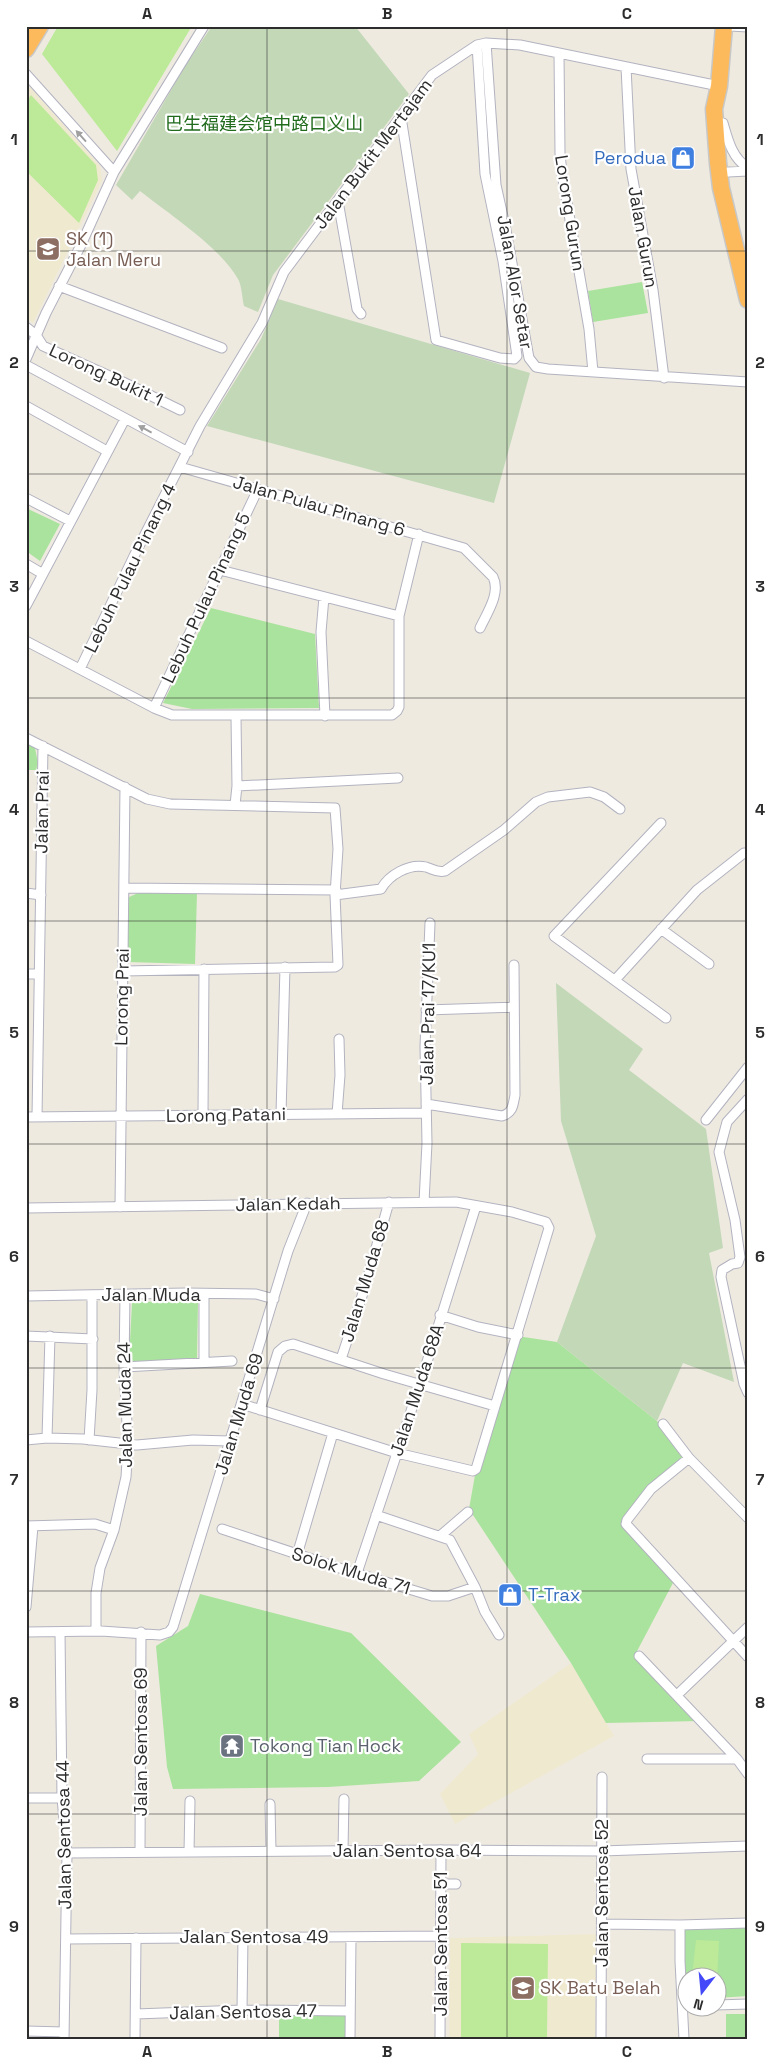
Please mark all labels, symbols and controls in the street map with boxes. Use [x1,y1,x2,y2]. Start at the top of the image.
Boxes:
text: A [142,3,152,24]
text: B [382,3,392,24]
text: C [622,3,632,24]
street label: Jalan Bukit Mertajam [308,74,437,234]
park label: 巴生福建会馆中路口义山 [165,112,363,135]
text: 1 [10,129,18,150]
text: 1 [756,129,764,150]
one-way arrow [75,130,87,142]
shop icon: Perodua [670,145,696,171]
place label: Perodua [594,146,666,169]
street label: Lorong Gurun [550,153,591,273]
street label: Jalan Gurun [623,184,664,290]
street label: Jalan Alor Setar [492,213,539,351]
place label: SK (1) Jalan Meru [66,227,161,271]
school or university icon: SK (1) Jalan Meru [35,236,61,262]
street label: Lorong Bukit 1 [46,338,167,411]
text: 2 [9,352,19,373]
text: 2 [755,352,765,373]
one-way arrow [138,425,152,433]
street label: Jalan Pulau Pinang 6 [230,470,408,541]
street label: Lebuh Pulau Pinang 4 [78,479,181,656]
street label: Lebuh Pulau Pinang 5 [156,509,255,687]
text: 3 [9,576,19,597]
text: 3 [755,576,765,597]
street label: Jalan Prai [29,770,54,854]
text: 4 [9,799,19,820]
text: 4 [755,799,765,820]
street label: Jalan Prai 17/KU1 [415,943,440,1085]
street label: Lorong Prai [109,948,134,1046]
text: 5 [9,1022,19,1043]
text: 5 [755,1022,765,1043]
street label: Lorong Patani [166,1102,286,1127]
street label: Jalan Kedah [235,1191,341,1216]
street label: Jalan Muda 68 [335,1217,394,1345]
text: 6 [9,1246,19,1267]
text: 6 [755,1246,765,1267]
street label: Jalan Muda [101,1283,201,1306]
street label: Jalan Muda 68A [384,1321,449,1459]
street label: Jalan Muda 24 [112,1342,137,1468]
street label: Jalan Muda 69 [209,1350,268,1478]
text: 7 [10,1469,19,1490]
text: 7 [756,1469,765,1490]
street label: Solok Muda 71 [289,1542,413,1599]
shop icon: T-Trax [497,1582,523,1608]
place label: T-Trax [528,1583,580,1606]
street label: Jalan Sentosa 69 [129,1668,152,1816]
text: 8 [9,1692,19,1713]
text: 8 [755,1692,765,1713]
temple icon: Tokong Tian Hock [219,1733,245,1759]
place label: Tokong Tian Hock [250,1734,402,1757]
street label: Jalan Sentosa 44 [51,1760,76,1910]
street label: Jalan Sentosa 52 [590,1819,613,1967]
street label: Jalan Sentosa 64 [332,1839,482,1862]
street label: Jalan Sentosa 51 [429,1872,452,2016]
text: 9 [9,1916,19,1937]
text: 9 [755,1916,765,1937]
street label: Jalan Sentosa 49 [179,1925,329,1948]
north arrow [676,1968,726,2018]
school or university icon: SK Batu Belah [510,1975,536,2001]
place label: SK Batu Belah [540,1976,661,1999]
text: N [691,1995,705,2014]
street label: Jalan Sentosa 47 [169,1999,317,2024]
text: A [142,2041,152,2062]
text: B [382,2041,392,2062]
text: C [622,2041,632,2062]

